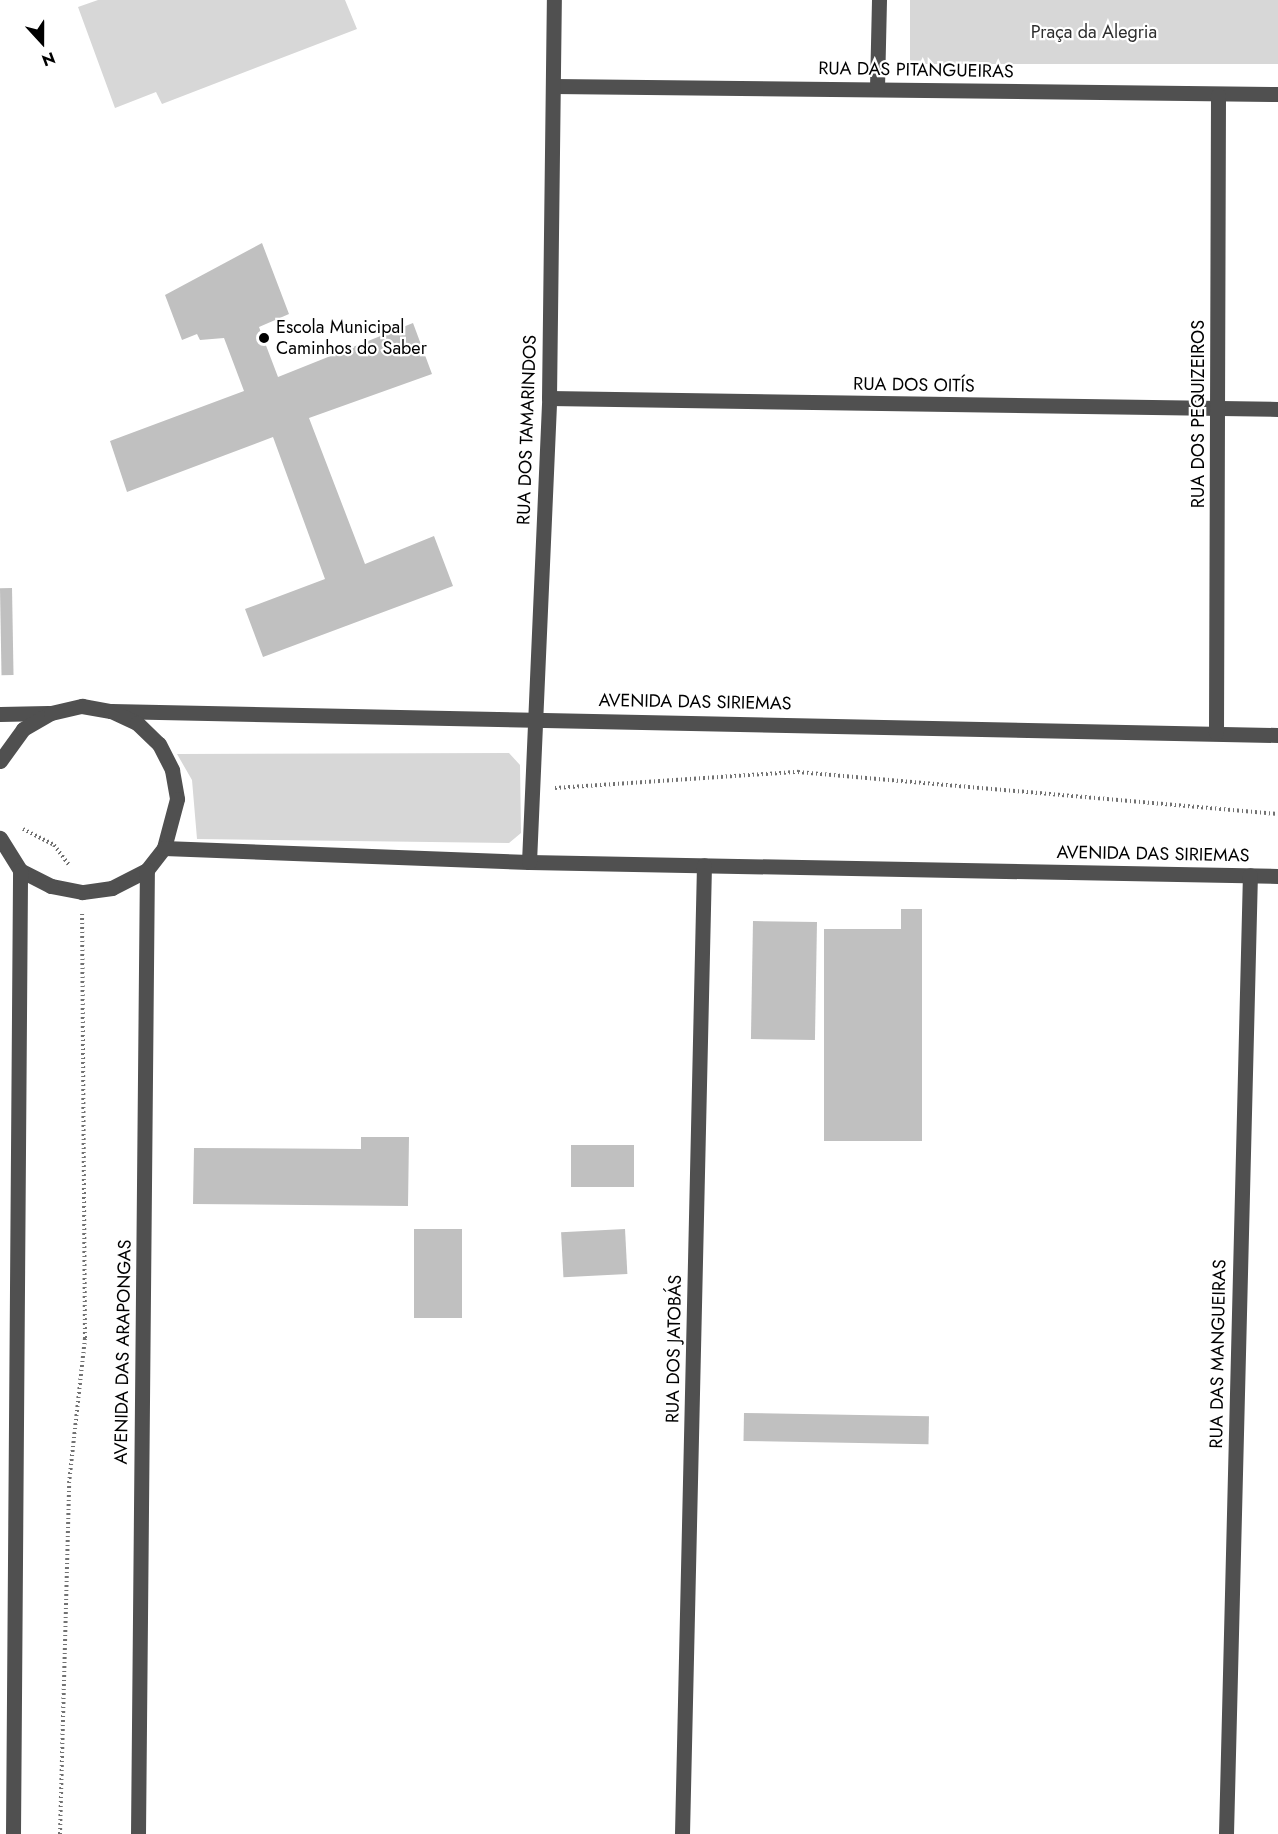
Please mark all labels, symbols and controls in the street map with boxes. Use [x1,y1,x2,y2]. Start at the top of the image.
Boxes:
north arrow [12,12,72,72]
park label: Praça da Alegria [1031,21,1157,43]
text: N [39,46,59,72]
street label: RUA DAS PITANGUEIRAS [818,57,1014,83]
place label: Escola Municipal Caminhos do Saber [276,317,427,360]
street label: RUA DOS PEQUIZEIROS [1187,320,1209,508]
marker: Escola Municipal Caminhos do Saber [257,331,271,345]
street label: RUA DOS TAMARINDOS [513,335,541,525]
street label: RUA DOS OITÍS [853,373,975,397]
street label: AVENIDA DAS SIRIEMAS [598,690,792,714]
street label: AVENIDA DAS SIRIEMAS [1056,842,1250,866]
street label: AVENIDA DAS ARAPONGAS [110,1239,136,1465]
street label: RUA DAS MANGUEIRAS [1206,1259,1230,1449]
street label: RUA DOS JATOBÁS [662,1275,686,1423]

